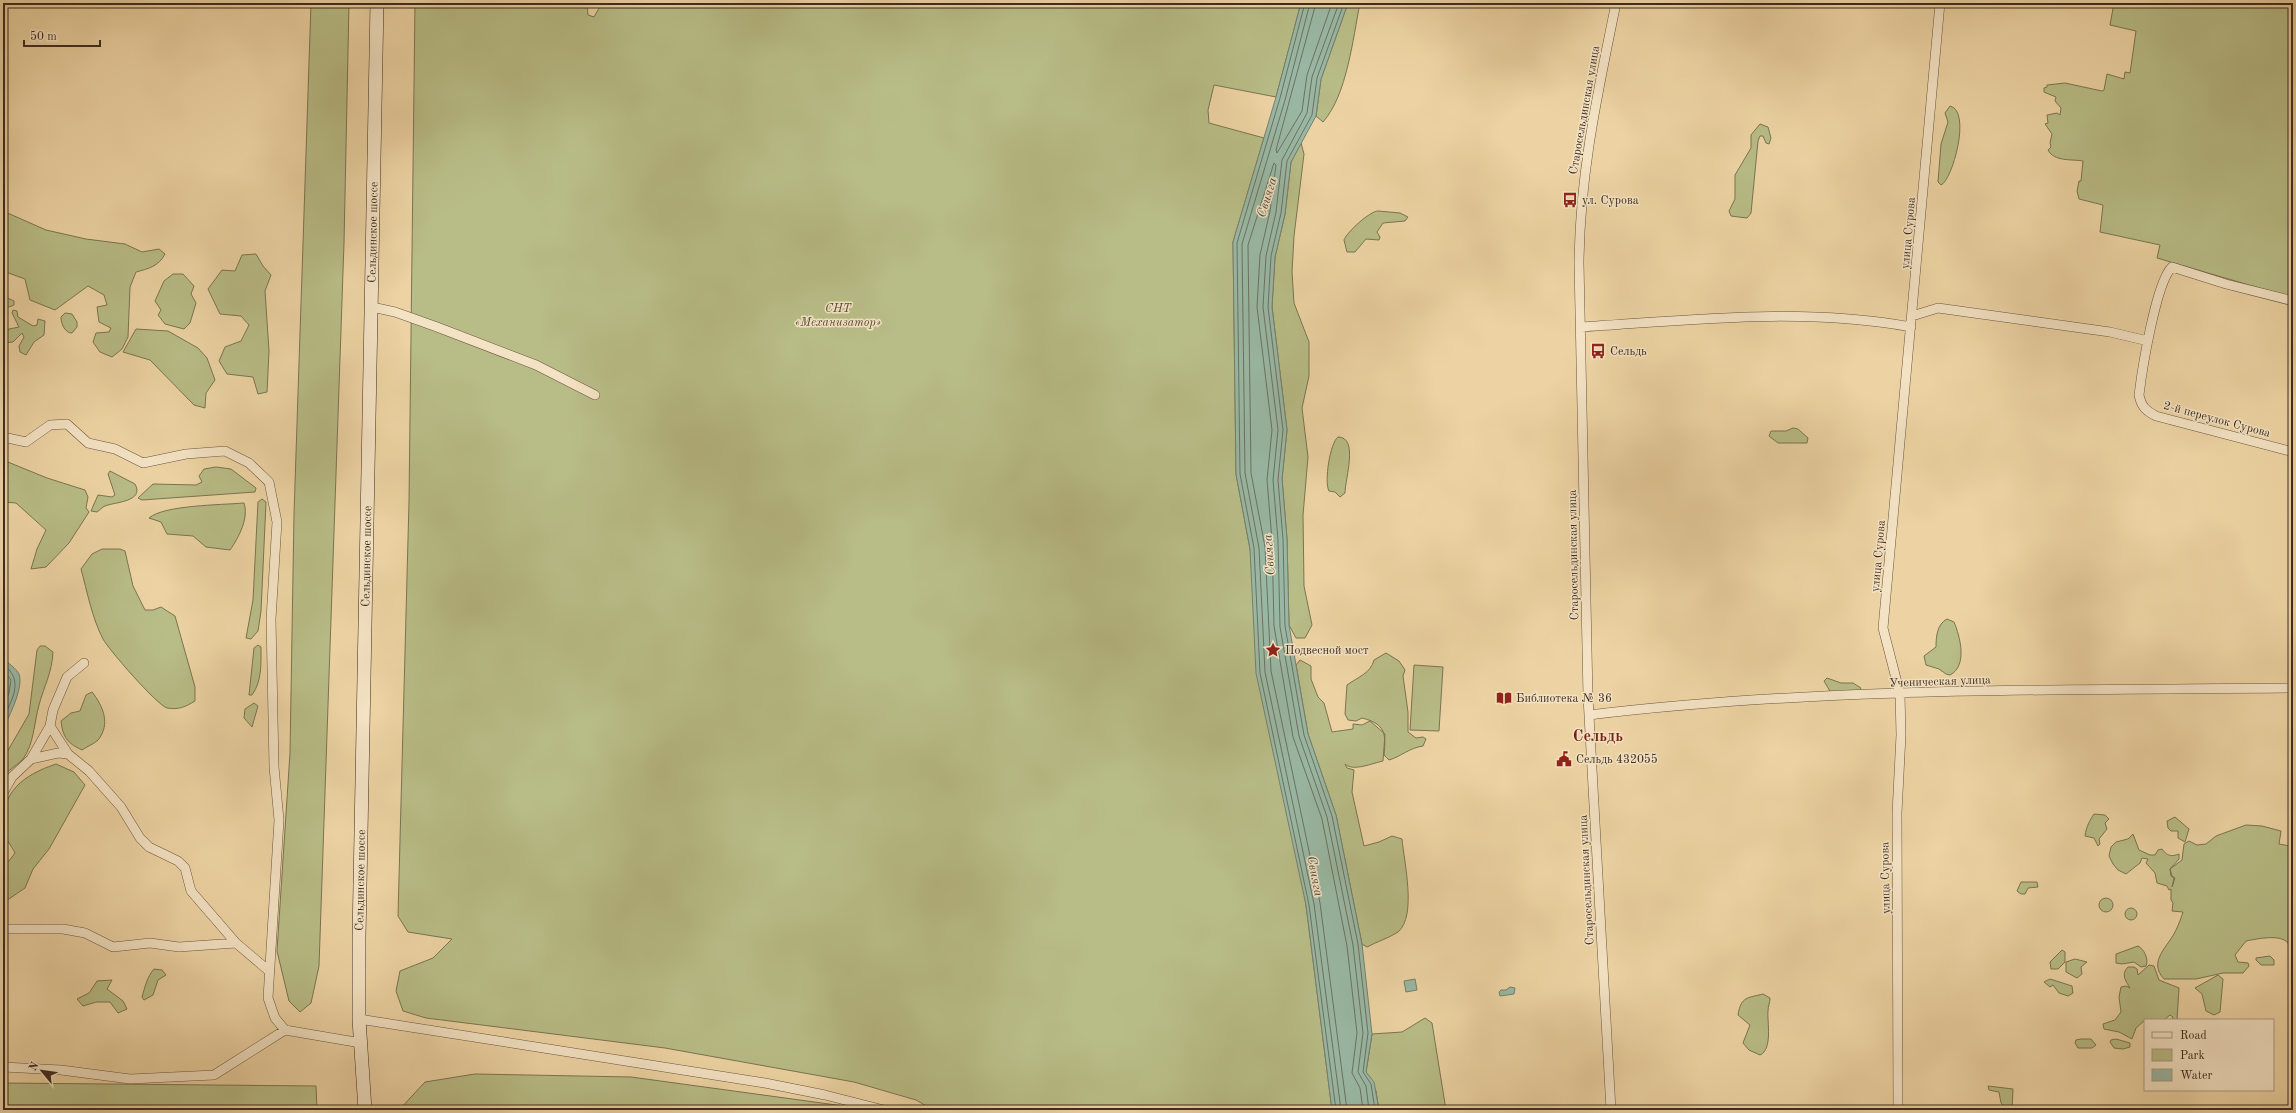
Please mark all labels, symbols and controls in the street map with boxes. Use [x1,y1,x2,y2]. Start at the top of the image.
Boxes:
scale bar [24,22,100,48]
text: 50 m [30,30,57,43]
street label: Старосельдинская улица [1568,45,1602,176]
water label: Свияга [1255,176,1280,219]
street label: Сельдинское шоссе [367,181,381,283]
bus stop icon: ул. Сурова [1561,191,1579,209]
place label: ул. Сурова [1582,195,1639,207]
street label: улица Сурова [1900,196,1918,270]
park label: СНТ «Механизатор» [795,303,881,329]
bus stop icon: Сельдь [1589,342,1607,360]
place label: Сельдь [1610,346,1647,358]
street label: 2-й переулок Сурова [2162,400,2272,440]
street label: Старосельдинская улица [1567,490,1581,620]
street label: Сельдинское шоссе [360,505,374,607]
street label: улица Сурова [1870,519,1888,593]
water label: Свияга [1262,534,1277,576]
place icon: Подвесной мост [1264,641,1282,659]
place label: Подвесной мост [1285,645,1369,657]
street label: Ученическая улица [1889,674,1991,690]
library icon: Библиотека № 36 [1495,689,1513,707]
place label: Библиотека № 36 [1516,693,1612,705]
district label: Сельдь [1573,729,1623,745]
public building icon: Сельдь 432055 [1555,750,1573,768]
place label: Сельдь 432055 [1576,753,1658,766]
street label: Старосельдинская улица [1578,814,1596,945]
street label: Сельдинское шоссе [354,829,368,931]
street label: улица Сурова [1879,842,1893,914]
water label: Свияга [1304,855,1325,898]
legend [2144,1019,2274,1091]
text: Road [2180,1030,2207,1042]
text: Park [2180,1050,2205,1062]
north arrow [22,1051,62,1091]
text: N [28,1060,42,1073]
text: Water [2180,1070,2213,1082]

